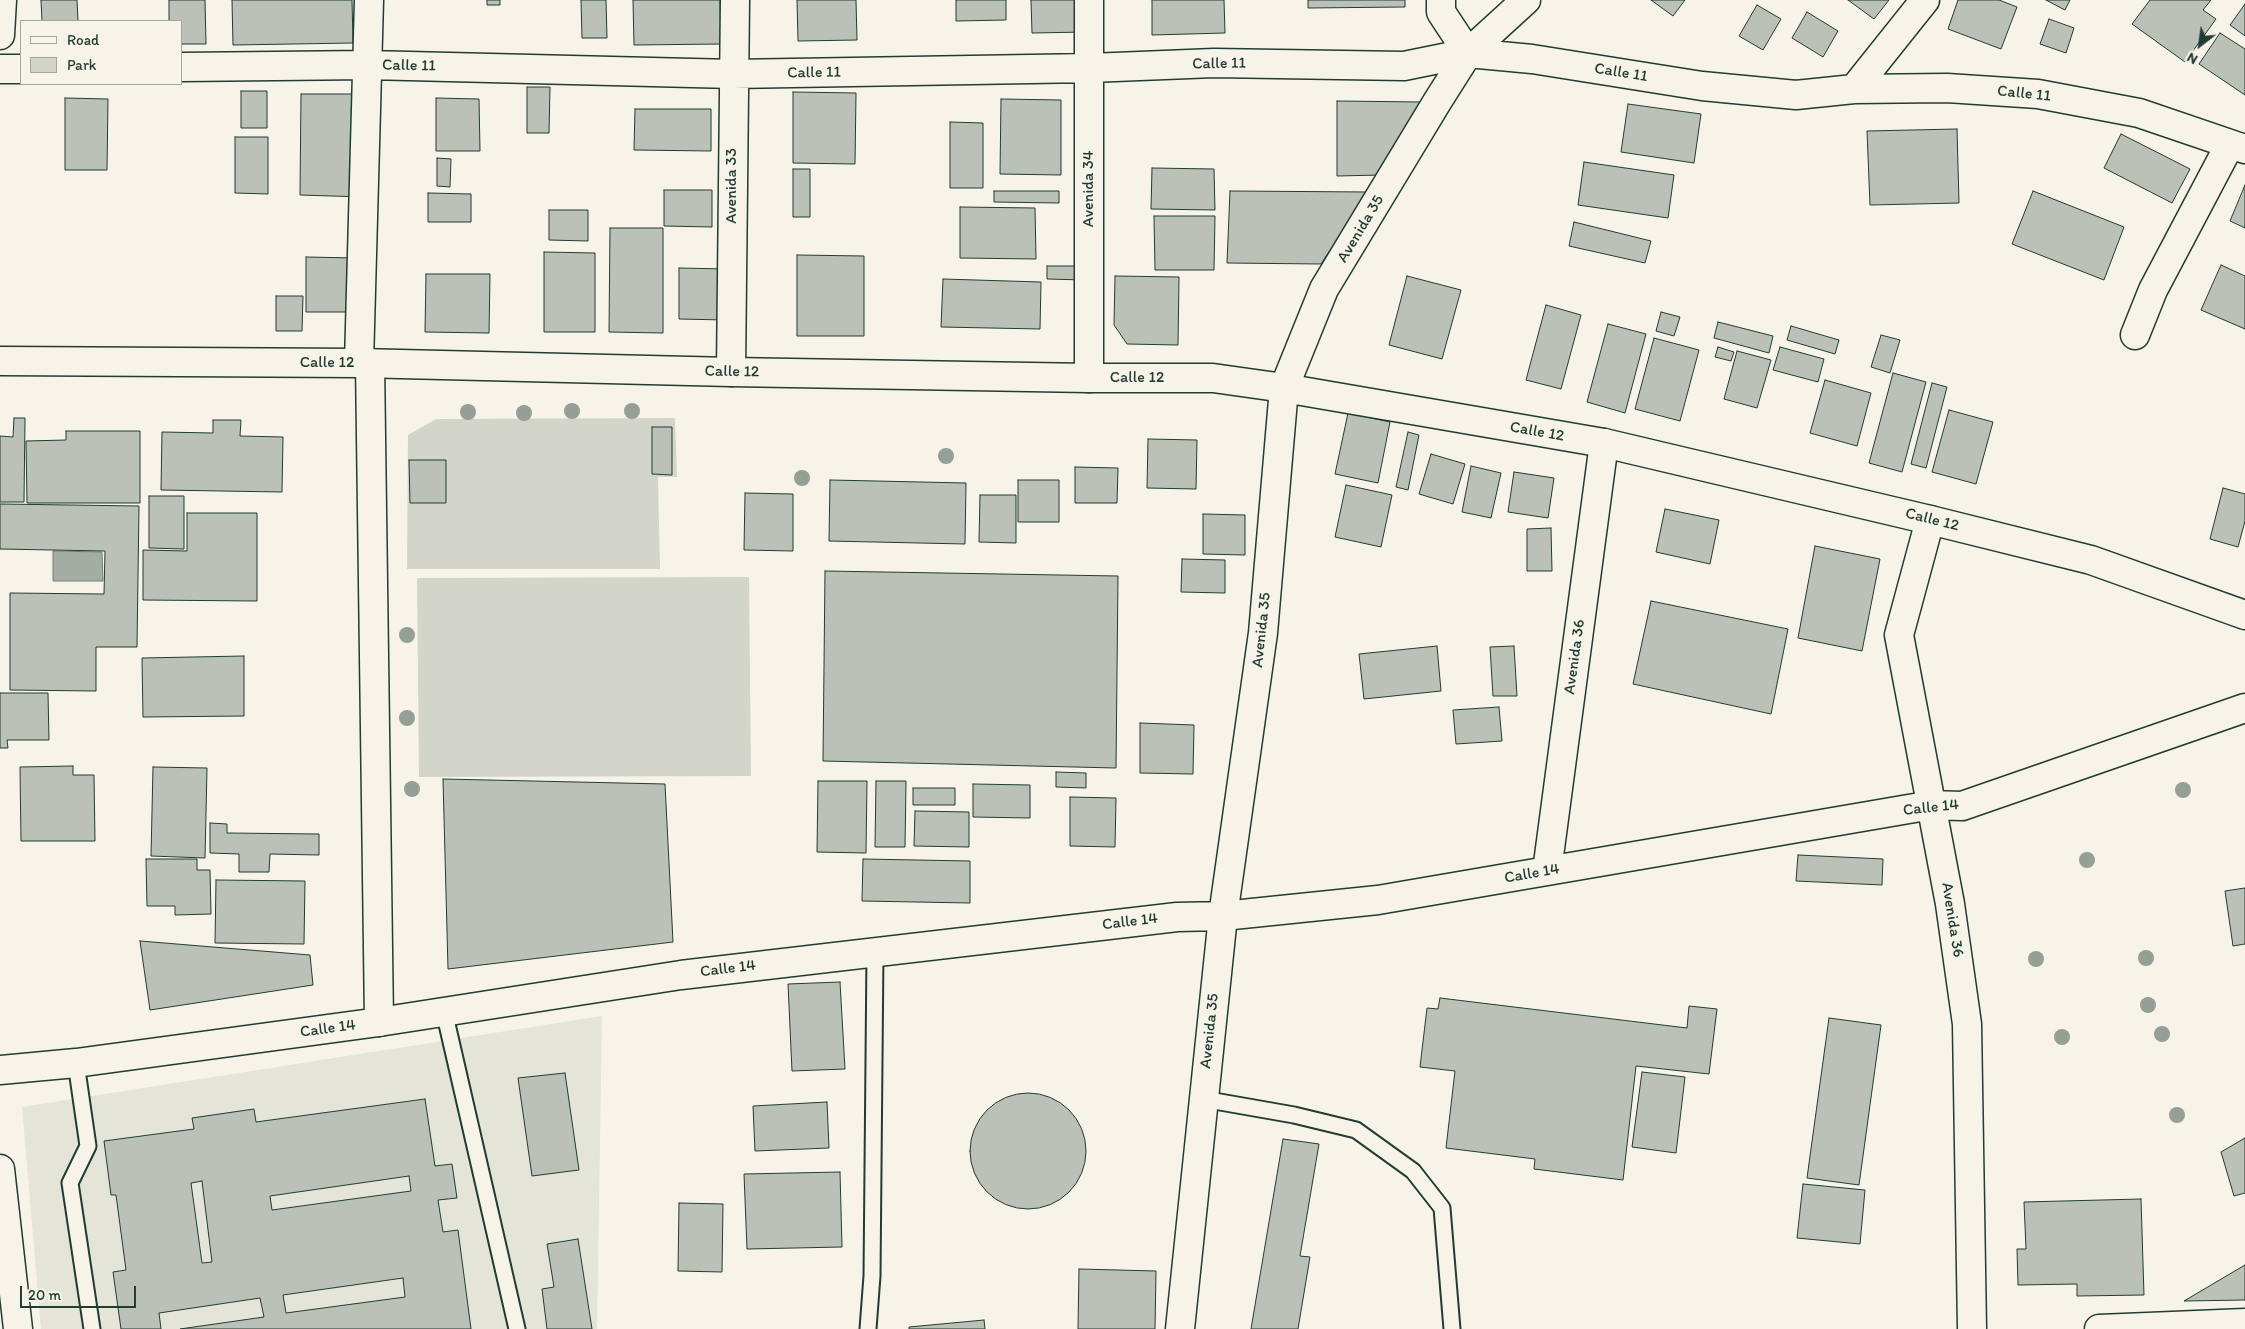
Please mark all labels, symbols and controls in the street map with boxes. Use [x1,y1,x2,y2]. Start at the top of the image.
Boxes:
legend [20,20,182,85]
north arrow [2175,20,2225,70]
text: Road [67,31,99,49]
text: N [2184,49,2201,68]
street label: Calle 11 [1192,54,1246,74]
text: Park [67,56,97,74]
street label: Calle 11 [382,56,436,76]
street label: Calle 11 [1593,59,1649,87]
street label: Calle 11 [787,63,841,83]
street label: Calle 11 [1996,82,2052,106]
street label: Avenida 33 [722,148,742,224]
street label: Avenida 34 [1079,151,1099,227]
street label: Avenida 35 [1333,192,1389,266]
street label: Calle 12 [300,353,354,373]
street label: Calle 12 [704,362,760,382]
street label: Calle 12 [1110,368,1164,388]
street label: Calle 12 [1508,418,1566,446]
street label: Calle 12 [1903,504,1961,536]
street label: Avenida 35 [1249,591,1275,669]
street label: Avenida 36 [1560,618,1590,696]
street label: Calle 14 [1902,796,1960,820]
street label: Calle 14 [1503,860,1561,888]
street label: Avenida 36 [1937,881,1967,959]
street label: Calle 14 [1101,909,1159,935]
street label: Calle 14 [699,956,757,982]
street label: Avenida 35 [1197,992,1223,1070]
street label: Calle 14 [299,1016,357,1042]
scale bar [22,1276,139,1308]
text: 20 m [28,1286,61,1304]

